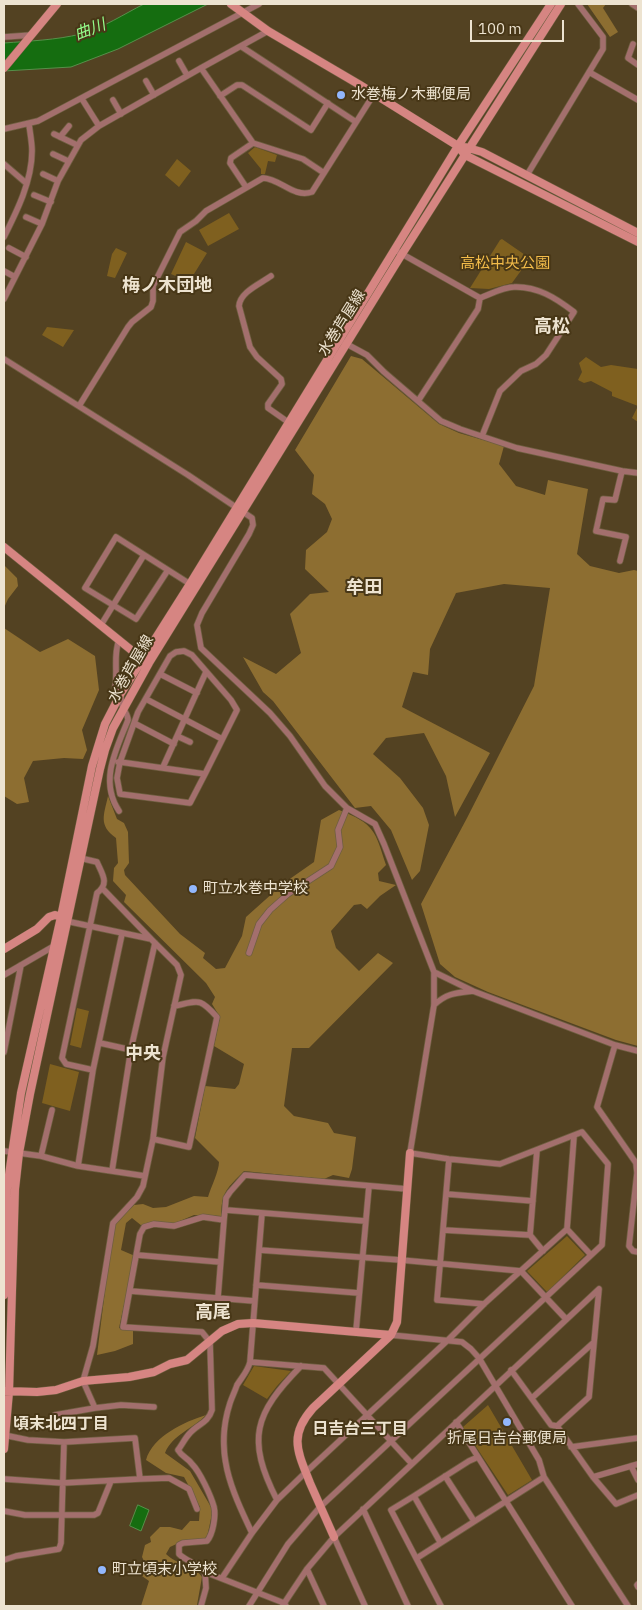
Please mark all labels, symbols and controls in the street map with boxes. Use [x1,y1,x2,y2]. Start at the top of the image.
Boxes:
scale bar [472,10,566,42]
water label: 曲川 [72,15,108,45]
text: 100 m [478,19,522,38]
place label: 水巻梅ノ木郵便局 [351,86,471,104]
marker: 水巻梅ノ木郵便局 [335,89,347,101]
park label: 高松中央公園 [460,255,550,273]
district label: 梅ノ木団地 [122,275,212,297]
street label: 水巻芦屋線 [314,286,370,360]
district label: 高松 [534,316,570,338]
district label: 牟田 [346,577,382,599]
street label: 水巻芦屋線 [104,632,158,706]
place label: 町立水巻中学校 [203,880,308,898]
marker: 町立水巻中学校 [187,883,199,895]
district label: 中央 [125,1043,161,1065]
district label: 高尾 [195,1302,231,1324]
district label: 頃末北四丁目 [13,1414,109,1434]
marker: 折尾日吉台郵便局 [501,1416,513,1428]
district label: 日吉台三丁目 [312,1419,408,1439]
place label: 折尾日吉台郵便局 [447,1430,567,1448]
place label: 町立頃末小学校 [112,1561,217,1579]
marker: 町立頃末小学校 [96,1564,108,1576]

